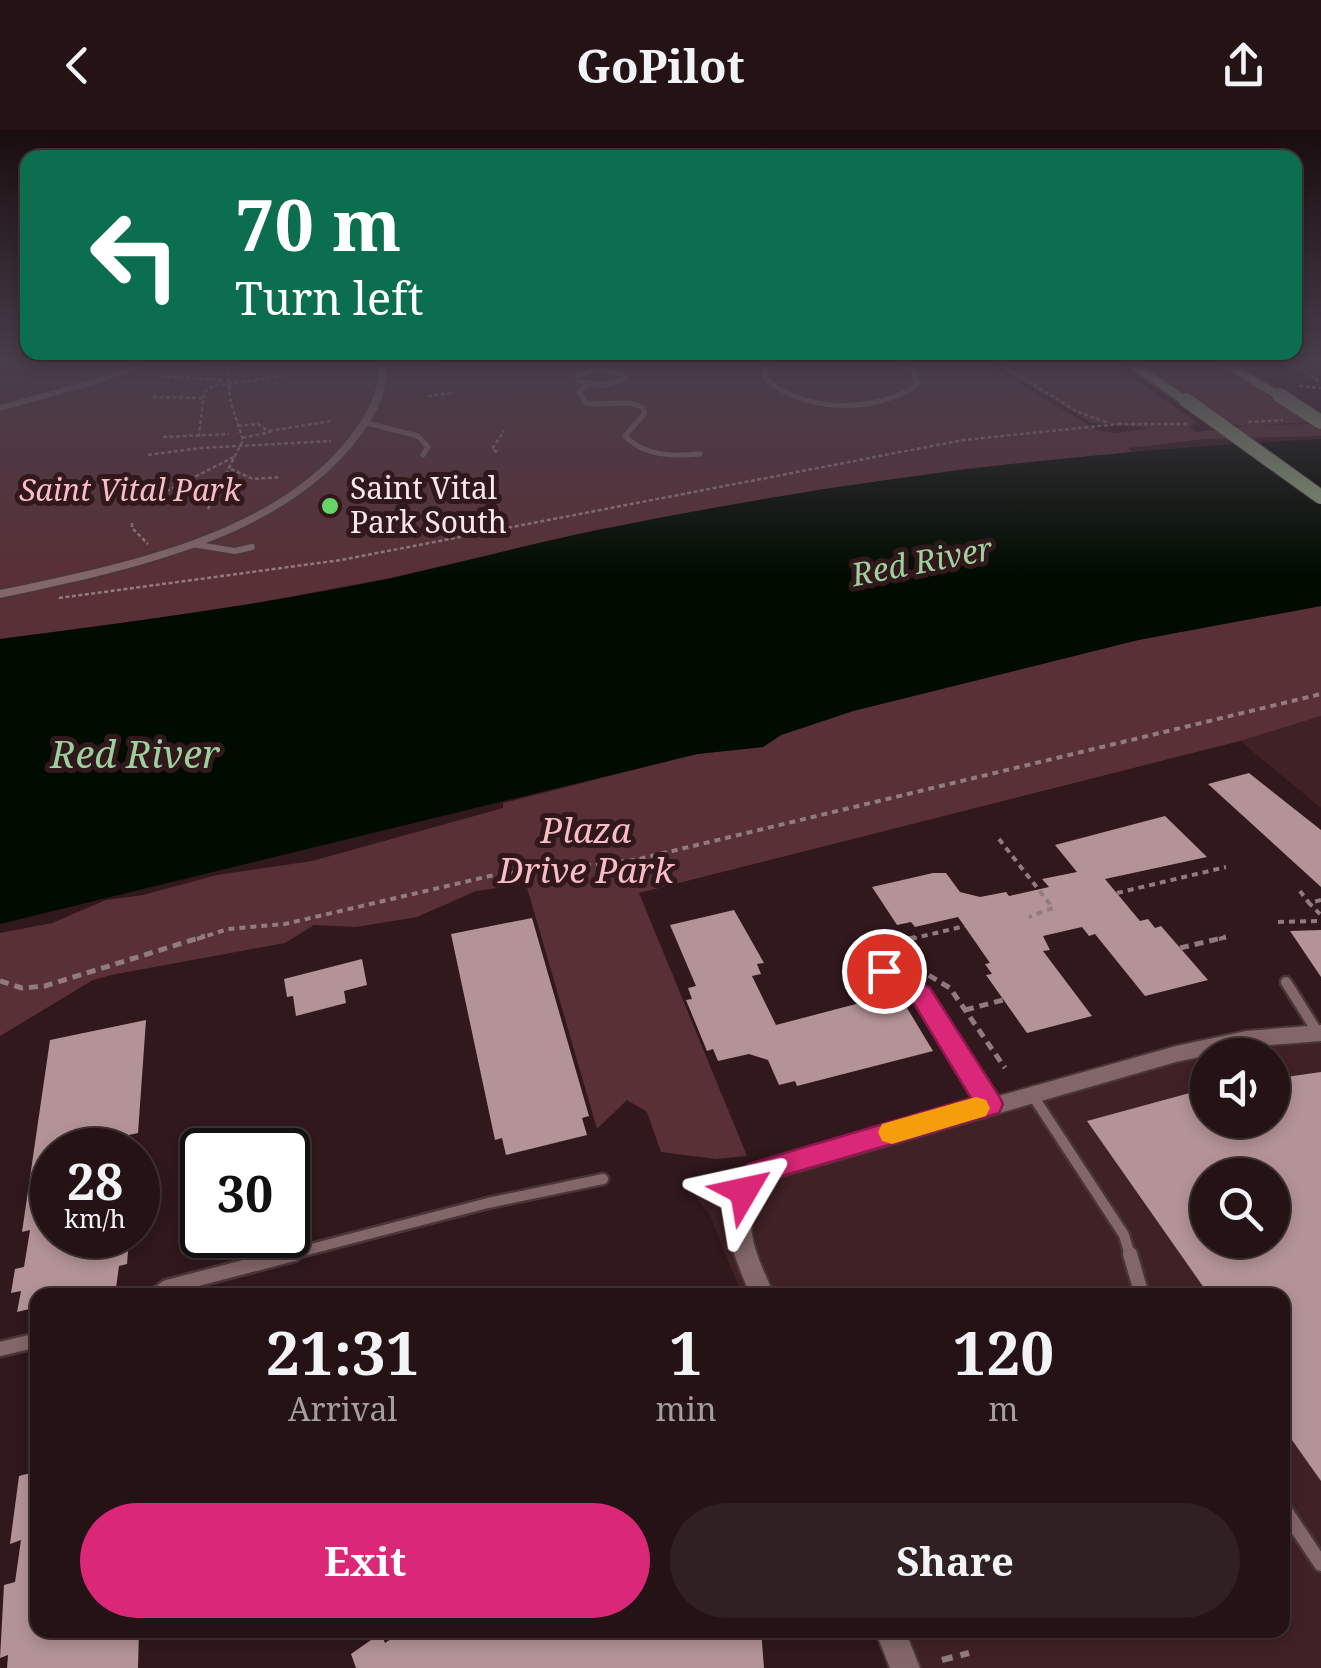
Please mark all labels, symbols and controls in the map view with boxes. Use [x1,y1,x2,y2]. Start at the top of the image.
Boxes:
text: GoPilot [576,35,745,96]
icon: back [50,38,105,93]
icon: share [1216,38,1271,93]
text: 70 m [235,176,401,272]
icon: left [70,190,200,320]
text: Turn left [235,267,424,328]
place label: Saint Vital Park South [350,467,507,542]
park label: Saint Vital Park [19,469,242,510]
marker: Saint Vital Park South [319,495,341,517]
water label: Red River [847,526,997,595]
water label: Red River [49,727,220,779]
park label: Plaza Drive Park [497,806,675,893]
pin [842,929,927,1014]
icon: arrive [857,944,912,999]
map controls [1190,1038,1290,1258]
button: sound [1190,1038,1290,1138]
speed limit sign: 30 [180,1128,310,1258]
position arrow [692,1139,796,1243]
text: 28 [67,1147,123,1215]
button: search [1190,1158,1290,1258]
text: km/h [64,1201,126,1235]
text: 21:31 [266,1311,420,1393]
text: 1 [669,1311,703,1393]
text: 120 [952,1311,1054,1393]
text: Arrival [288,1387,397,1430]
text: min [656,1387,717,1430]
text: m [988,1387,1018,1430]
button: Exit [80,1503,650,1618]
button: Share [670,1503,1240,1618]

